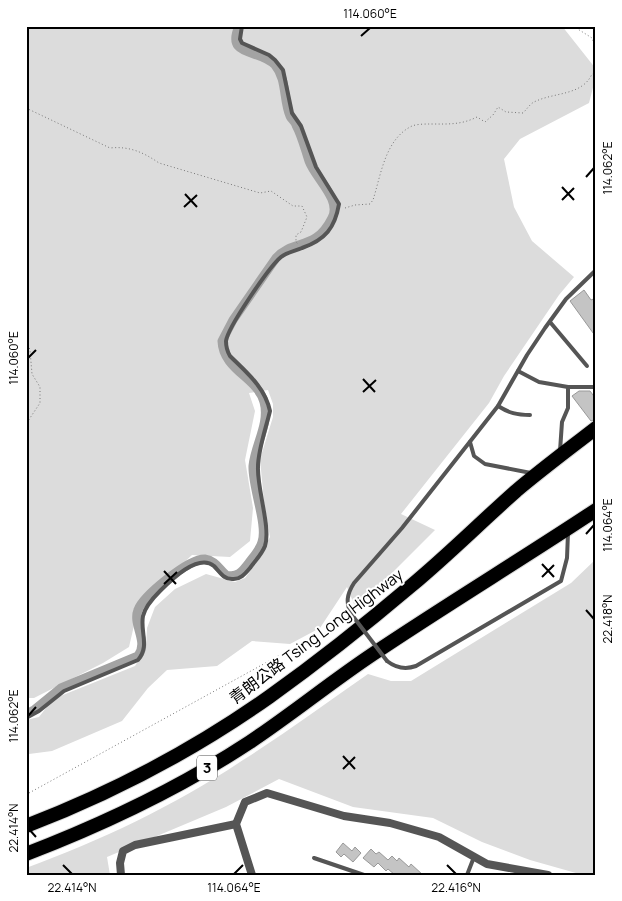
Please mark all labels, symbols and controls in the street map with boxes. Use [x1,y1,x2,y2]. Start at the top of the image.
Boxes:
text: 114.060°E [343,5,397,22]
text: 114.062°E [599,141,616,195]
text: 114.060°E [5,331,22,385]
text: 114.064°E [599,498,616,552]
street label: 青朗公路 Tsing Long Highway [225,563,408,709]
text: 22.418°N [599,594,616,644]
text: 114.062°E [5,689,22,743]
road number: 3 [197,756,217,780]
text: 22.414°N [5,803,22,853]
text: 22.414°N [47,879,97,896]
text: 114.064°E [207,879,261,896]
text: 22.416°N [431,879,481,896]

